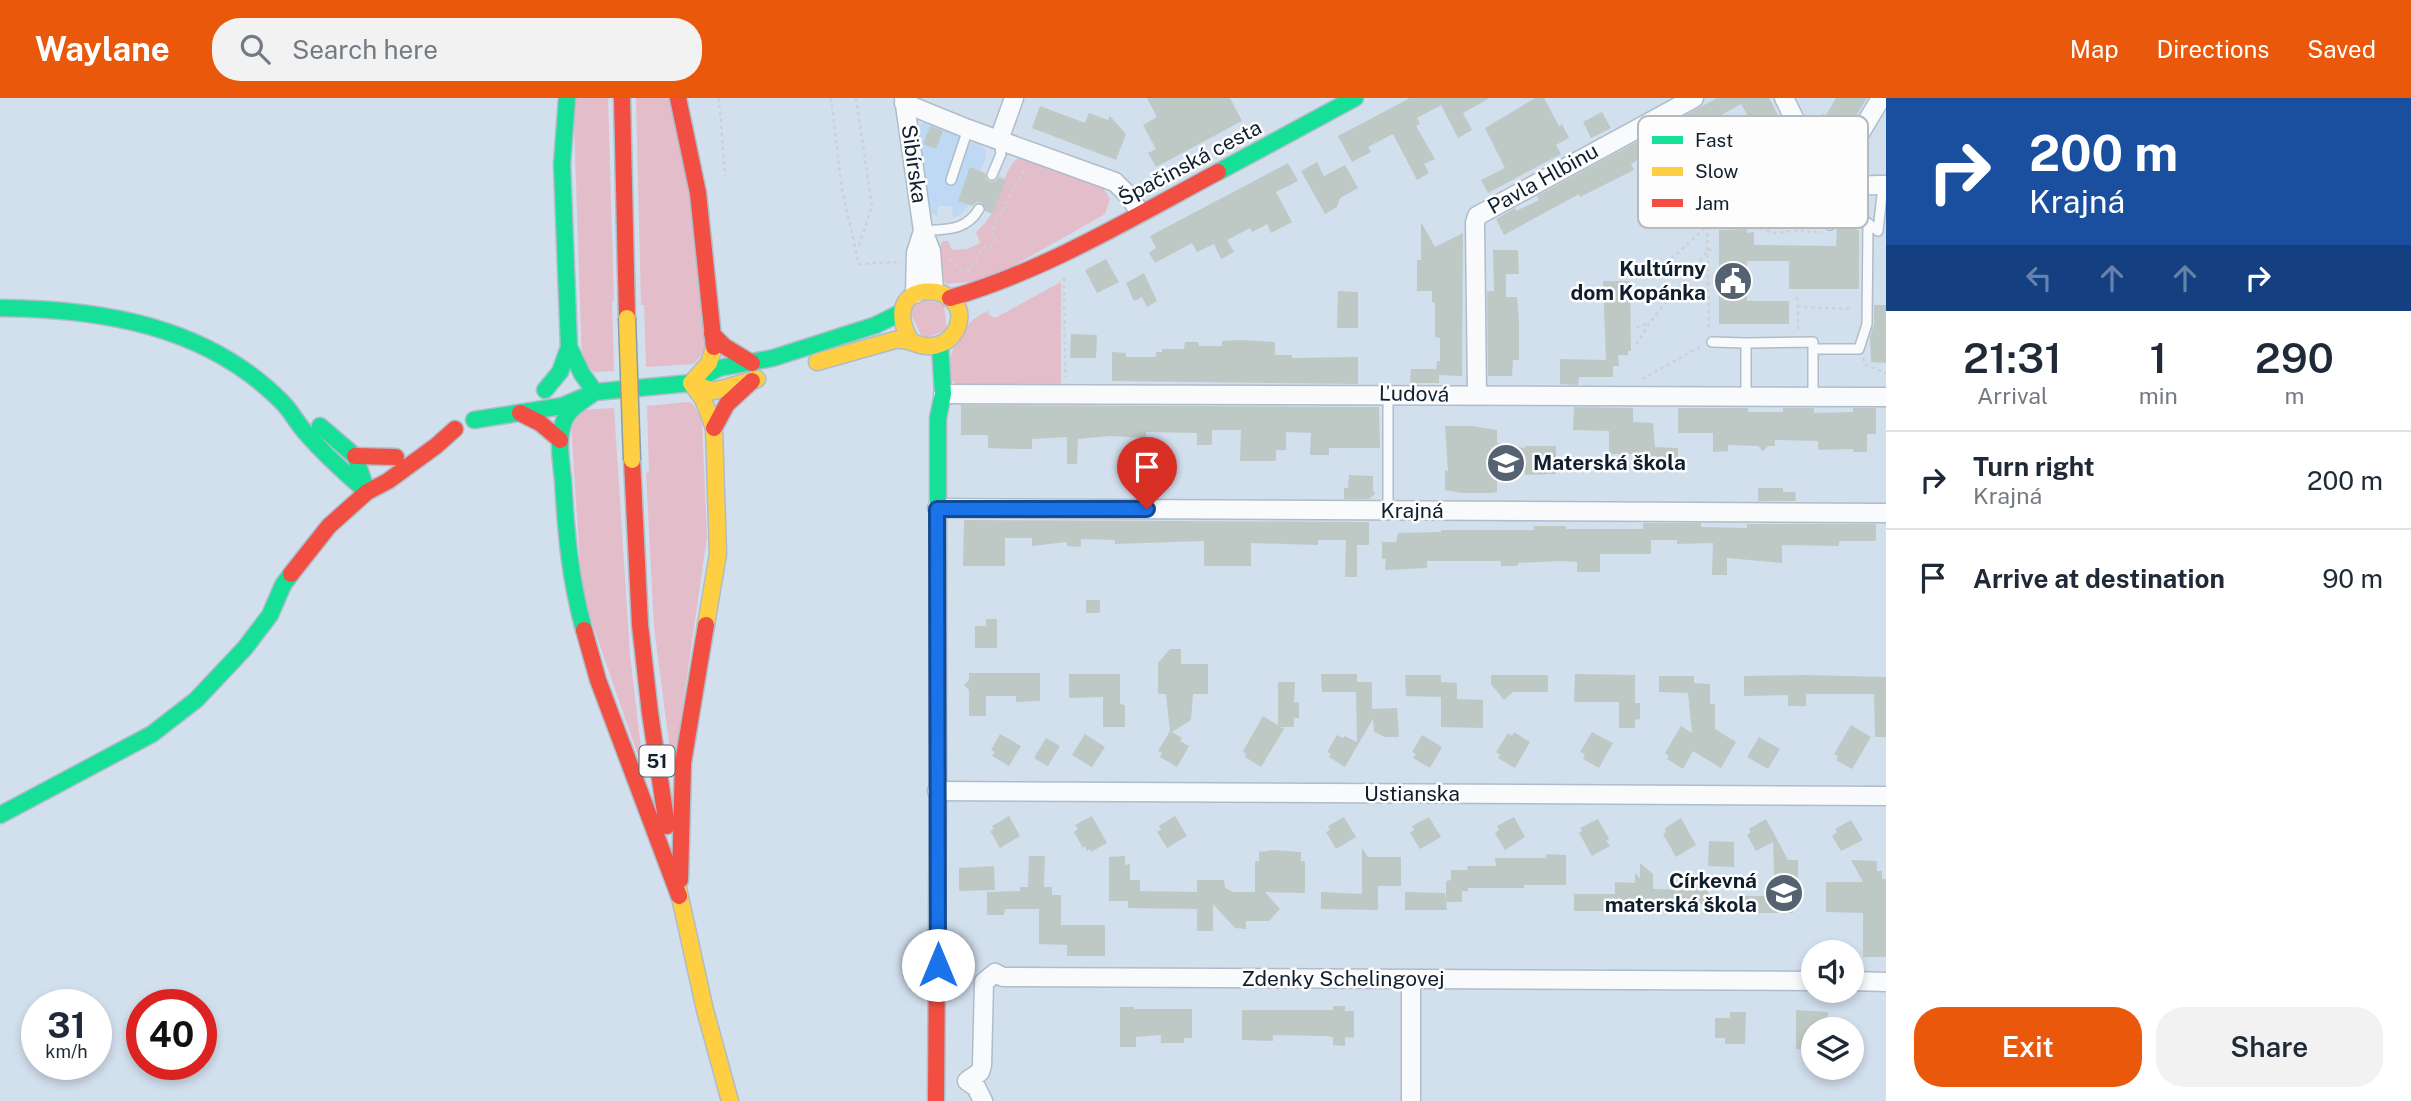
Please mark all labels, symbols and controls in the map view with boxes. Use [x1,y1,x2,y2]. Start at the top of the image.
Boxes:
search box [212,18,702,81]
text: Waylane [35,30,170,68]
icon: search [236,30,274,68]
text: Search here [292,34,438,65]
text: Map [2070,35,2119,63]
text: Directions [2157,35,2269,63]
text: Saved [2307,35,2376,63]
street label: Špačinská cesta [1114,114,1266,211]
legend [1638,116,1868,228]
street label: Sibírska [897,123,932,205]
text: 200 m [2029,124,2178,182]
icon: right [1914,126,2005,217]
text: Fast [1695,129,1733,151]
street label: Pavla Hlbinu [1483,138,1602,219]
text: Slow [1695,160,1739,182]
text: Krajná [2029,183,2125,220]
text: Jam [1695,192,1729,214]
place label: Kultúrny dom Kopánka [1570,256,1706,305]
icon: left [2020,259,2058,297]
icon: ahead [2093,259,2131,297]
icon: ahead [2166,259,2204,297]
icon: right [2239,259,2277,297]
public building icon: Kultúrny dom Kopánka [1712,260,1754,302]
text: 21:31 [1963,333,2062,382]
text: 1 [2150,333,2167,382]
text: 290 [2255,333,2334,382]
street label: Ľudová [1379,380,1449,407]
text: Arrival [1977,382,2048,409]
text: min [2139,382,2178,409]
text: m [2284,382,2304,409]
pin [1117,437,1177,509]
school or university icon: Materská škola [1485,442,1527,484]
icon: arrive [1128,448,1166,486]
place label: Materská škola [1533,450,1686,475]
text: Turn right [1973,451,2095,482]
icon: right [1914,461,1952,499]
text: 200 m [2307,465,2383,496]
text: Krajná [1973,482,2042,509]
street label: Krajná [1380,498,1444,523]
icon: arrive [1914,559,1952,597]
text: Arrive at destination [1973,563,2225,594]
text: 90 m [2322,563,2383,594]
road number: 51 [640,746,674,776]
street label: Ustianska [1364,781,1460,806]
place label: Církevná materská škola [1605,868,1757,917]
school or university icon: Církevná materská škola [1763,872,1805,914]
position arrow [901,928,975,1002]
map controls [1801,940,1864,1080]
button: sound [1801,940,1864,1003]
street label: Zdenky Schelingovej [1241,966,1445,991]
speed limit sign: 40 [126,989,217,1080]
text: 31 [47,1005,86,1046]
button: Exit [1914,1007,2142,1087]
button: Share [2156,1007,2383,1087]
button: layers [1801,1017,1864,1080]
text: km/h [45,1041,88,1062]

